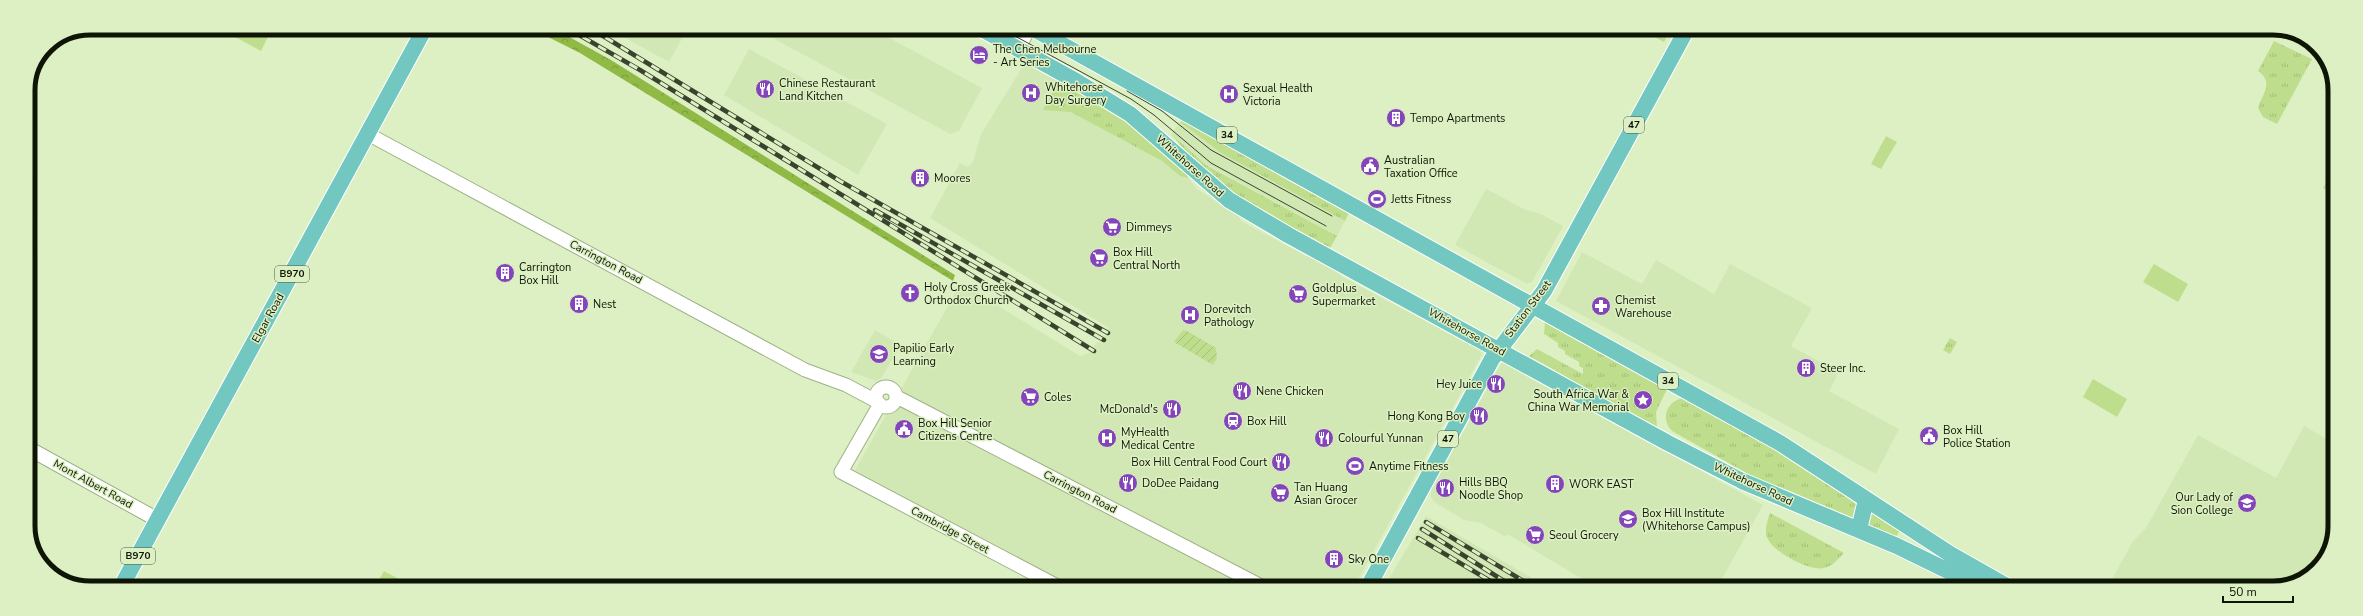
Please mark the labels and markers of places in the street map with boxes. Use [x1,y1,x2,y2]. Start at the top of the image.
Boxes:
place label: The Chen Melbourne - Art Series [993,42,1097,70]
hotel icon: The Chen Melbourne - Art Series [968,44,990,66]
place label: Chinese Restaurant Land Kitchen [779,76,875,104]
restaurant icon: Chinese Restaurant Land Kitchen [754,78,776,100]
place label: Whitehorse Day Surgery [1045,80,1107,108]
place label: Sexual Health Victoria [1242,81,1313,109]
hospital icon: Whitehorse Day Surgery [1020,82,1042,104]
hospital icon: Sexual Health Victoria [1218,83,1240,105]
building icon: Tempo Apartments [1385,107,1407,129]
place label: Tempo Apartments [1410,111,1505,126]
place label: Australian Taxation Office [1384,153,1458,181]
public building icon: Australian Taxation Office [1359,155,1381,177]
building icon: Moores [909,167,931,189]
place label: Moores [934,171,971,186]
sports icon: Jetts Fitness [1366,188,1388,210]
place label: Jetts Fitness [1390,192,1451,207]
supermarket icon: Dimmeys [1101,216,1123,238]
place label: Dimmeys [1126,220,1172,235]
place label: Box Hill Central North [1113,245,1180,273]
supermarket icon: Box Hill Central North [1088,247,1110,269]
place label: Carrington Box Hill [519,260,571,288]
building icon: Carrington Box Hill [494,262,516,284]
place label: Holy Cross Greek Orthodox Church [924,280,1010,308]
place label: Goldplus Supermarket [1312,281,1376,309]
church icon: Holy Cross Greek Orthodox Church [899,282,921,304]
supermarket icon: Goldplus Supermarket [1287,283,1309,305]
building icon: Nest [568,293,590,315]
place label: Chemist Warehouse [1615,293,1672,321]
pharmacy icon: Chemist Warehouse [1590,295,1612,317]
place label: Nest [593,297,616,312]
place label: Dorevitch Pathology [1204,302,1255,330]
hospital icon: Dorevitch Pathology [1179,304,1201,326]
place label: Papilio Early Learning [893,341,954,369]
school or university icon: Papilio Early Learning [868,343,890,365]
building icon: Steer Inc. [1795,357,1817,379]
place label: Steer Inc. [1820,361,1866,376]
restaurant icon: Hey Juice [1485,373,1507,395]
place label: Hey Juice [1436,377,1482,392]
restaurant icon: Nene Chicken [1231,380,1253,402]
place label: Nene Chicken [1256,384,1324,399]
supermarket icon: Coles [1019,386,1041,408]
place label: South Africa War & China War Memorial [1527,387,1630,415]
place icon: South Africa War & China War Memorial [1632,389,1654,411]
place label: Coles [1044,390,1071,405]
restaurant icon: McDonald's [1161,398,1183,420]
place label: McDonald's [1100,402,1158,417]
restaurant icon: Hong Kong Boy [1468,405,1490,427]
place label: Hong Kong Boy [1387,409,1465,424]
station icon: Box Hill [1222,410,1244,432]
place label: Box Hill [1247,414,1287,429]
place label: Box Hill Senior Citizens Centre [918,416,992,444]
public building icon: Box Hill Senior Citizens Centre [893,418,915,440]
place label: Box Hill Police Station [1943,423,2011,451]
place label: MyHealth Medical Centre [1121,425,1195,453]
public building icon: Box Hill Police Station [1918,425,1940,447]
hospital icon: MyHealth Medical Centre [1096,427,1118,449]
restaurant icon: Colourful Yunnan [1313,427,1335,449]
place label: Colourful Yunnan [1338,431,1423,446]
restaurant icon: Box Hill Central Food Court [1270,451,1292,473]
place label: Box Hill Central Food Court [1131,455,1267,470]
sports icon: Anytime Fitness [1344,455,1366,477]
place label: Anytime Fitness [1369,459,1449,474]
restaurant icon: DoDee Paidang [1117,472,1139,494]
building icon: WORK EAST [1544,473,1566,495]
place label: Hills BBQ Noodle Shop [1459,475,1523,503]
place label: DoDee Paidang [1142,476,1219,491]
restaurant icon: Hills BBQ Noodle Shop [1434,477,1456,499]
place label: WORK EAST [1569,477,1634,492]
place label: Tan Huang Asian Grocer [1294,480,1358,508]
supermarket icon: Tan Huang Asian Grocer [1269,482,1291,504]
place label: Our Lady of Sion College [2171,490,2233,518]
school or university icon: Our Lady of Sion College [2236,492,2258,514]
place label: Box Hill Institute (Whitehorse Campus) [1642,506,1750,534]
school or university icon: Box Hill Institute (Whitehorse Campus) [1617,508,1639,530]
supermarket icon: Seoul Grocery [1524,524,1546,546]
place label: Seoul Grocery [1549,528,1619,543]
building icon: Sky One [1323,548,1345,570]
place label: Sky One [1348,552,1389,567]

